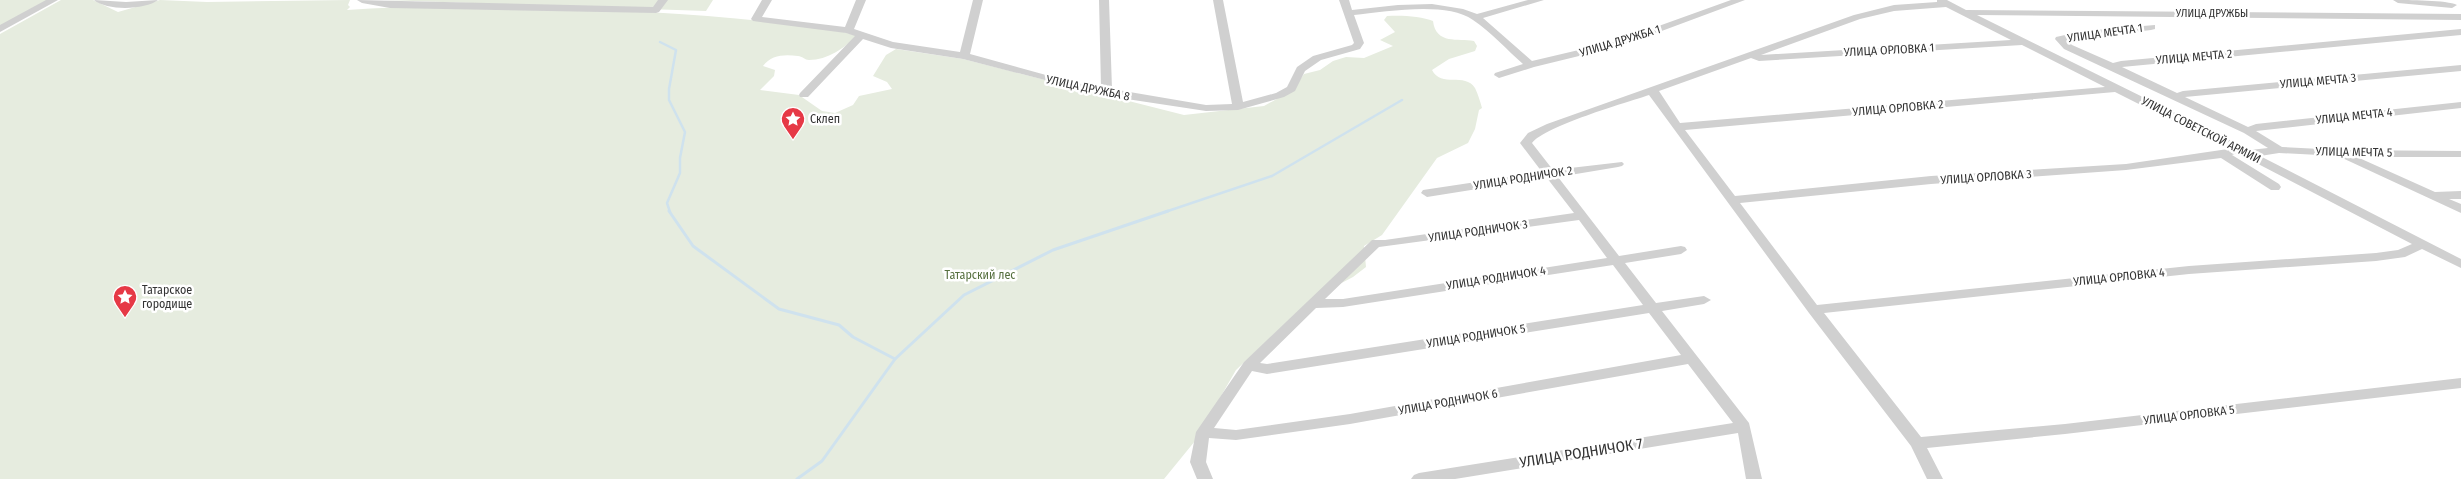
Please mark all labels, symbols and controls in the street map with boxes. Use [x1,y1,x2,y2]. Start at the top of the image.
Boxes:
street label: УЛИЦА ДРУЖБЫ [2175,7,2248,20]
street label: УЛИЦА МЕЧТА 1 [2066,21,2144,45]
street label: УЛИЦА ДРУЖБА 1 [1577,22,1662,60]
street label: УЛИЦА ОРЛОВКА 1 [1842,41,1935,59]
street label: УЛИЦА МЕЧТА 2 [2154,47,2233,67]
street label: УЛИЦА МЕЧТА 3 [2278,71,2357,91]
street label: УЛИЦА ДРУЖБА 8 [1044,72,1131,104]
street label: УЛИЦА СОВЕТСКОЙ АРМИИ [2138,92,2264,166]
street label: УЛИЦА ОРЛОВКА 2 [1851,97,1944,119]
street label: УЛИЦА МЕЧТА 4 [2314,105,2393,127]
place icon: Склеп [780,106,806,140]
place label: Склеп [810,112,840,126]
street label: УЛИЦА МЕЧТА 5 [2315,144,2393,160]
street label: УЛИЦА РОДНИЧОК 2 [1472,163,1573,193]
street label: УЛИЦА ОРЛОВКА 3 [1939,167,2032,187]
street label: УЛИЦА РОДНИЧОК 3 [1427,217,1528,245]
street label: УЛИЦА РОДНИЧОК 4 [1444,263,1547,293]
street label: УЛИЦА ОРЛОВКА 4 [2072,265,2166,289]
park label: Татарский лес [944,268,1016,282]
place label: Татарское городище [142,283,192,311]
place icon: Татарское городище [112,284,138,318]
street label: УЛИЦА РОДНИЧОК 5 [1425,321,1527,351]
street label: УЛИЦА РОДНИЧОК 6 [1396,386,1499,418]
street label: УЛИЦА ОРЛОВКА 5 [2142,402,2236,428]
street label: УЛИЦА РОДНИЧОК 7 [1517,434,1644,472]

